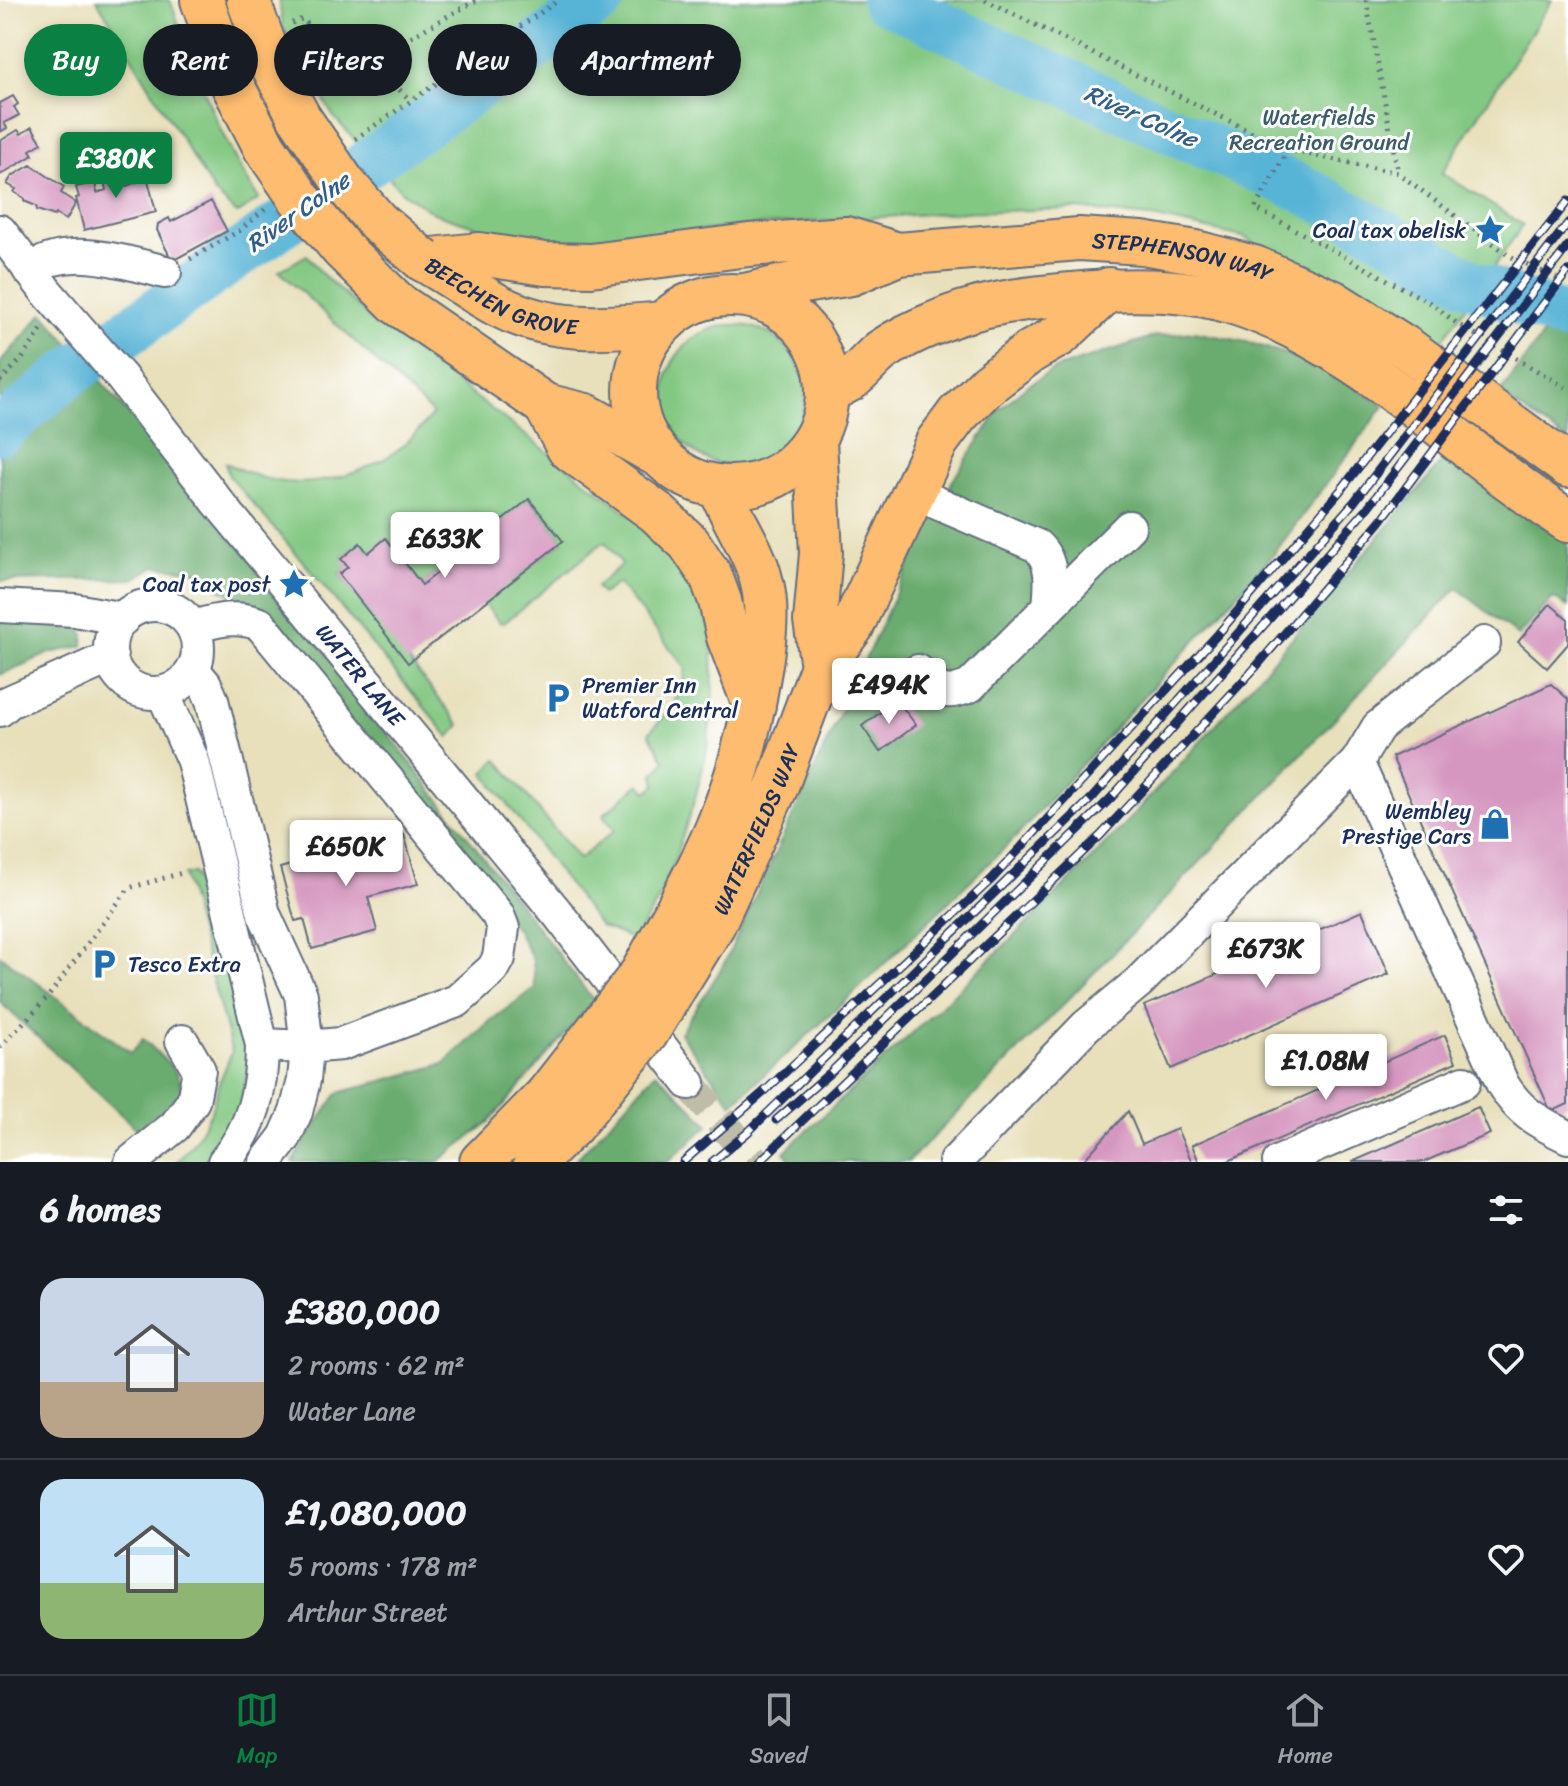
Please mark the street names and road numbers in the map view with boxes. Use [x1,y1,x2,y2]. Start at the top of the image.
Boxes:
street label: STEPHENSON WAY [1091,220,1281,293]
street label: BEECHEN GROVE [417,246,581,346]
street label: WATER LANE [306,614,416,737]
street label: WATERFIELDS WAY [701,737,811,921]

